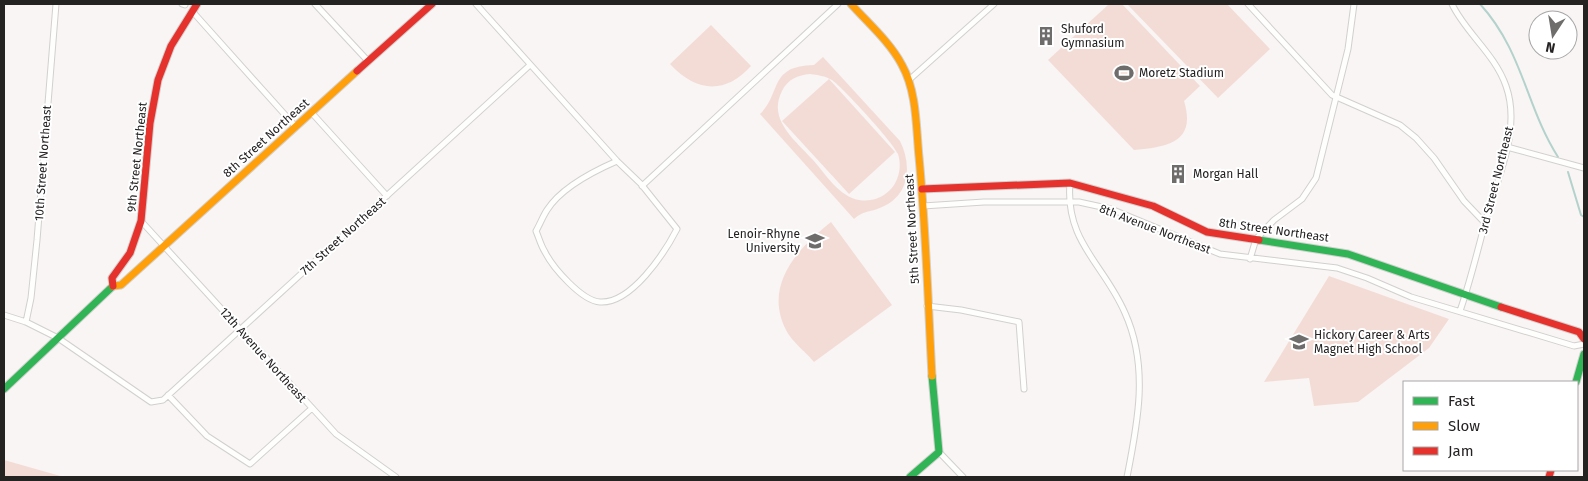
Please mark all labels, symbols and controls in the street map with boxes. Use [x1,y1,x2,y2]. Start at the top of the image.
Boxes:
north arrow [1528,10,1578,60]
place label: Shuford Gymnasium [1061,22,1124,50]
building icon: Shuford Gymnasium [1035,25,1057,47]
text: N [1544,38,1557,57]
sports icon: Moretz Stadium [1113,62,1135,84]
place label: Moretz Stadium [1139,66,1224,80]
street label: 8th Street Northeast [220,95,312,180]
street label: 9th Street Northeast [124,101,150,213]
street label: 10th Street Northeast [32,104,54,221]
street label: 3rd Street Northeast [1476,124,1516,235]
building icon: Morgan Hall [1167,163,1189,185]
place label: Morgan Hall [1193,167,1259,181]
street label: 5th Street Northeast [902,173,922,284]
street label: 7th Street Northeast [298,194,389,278]
street label: 8th Avenue Northeast [1097,201,1213,257]
street label: 8th Street Northeast [1218,215,1331,245]
place label: Lenoir-Rhyne University [728,227,800,255]
school or university icon: Lenoir-Rhyne University [804,230,826,252]
street label: 12th Avenue Northeast [217,305,310,406]
place label: Hickory Career & Arts Magnet High School [1314,328,1430,356]
school or university icon: Hickory Career & Arts Magnet High School [1288,331,1310,353]
legend [1403,381,1578,471]
text: Fast [1448,392,1475,410]
text: Slow [1448,417,1480,435]
text: Jam [1448,442,1474,460]

